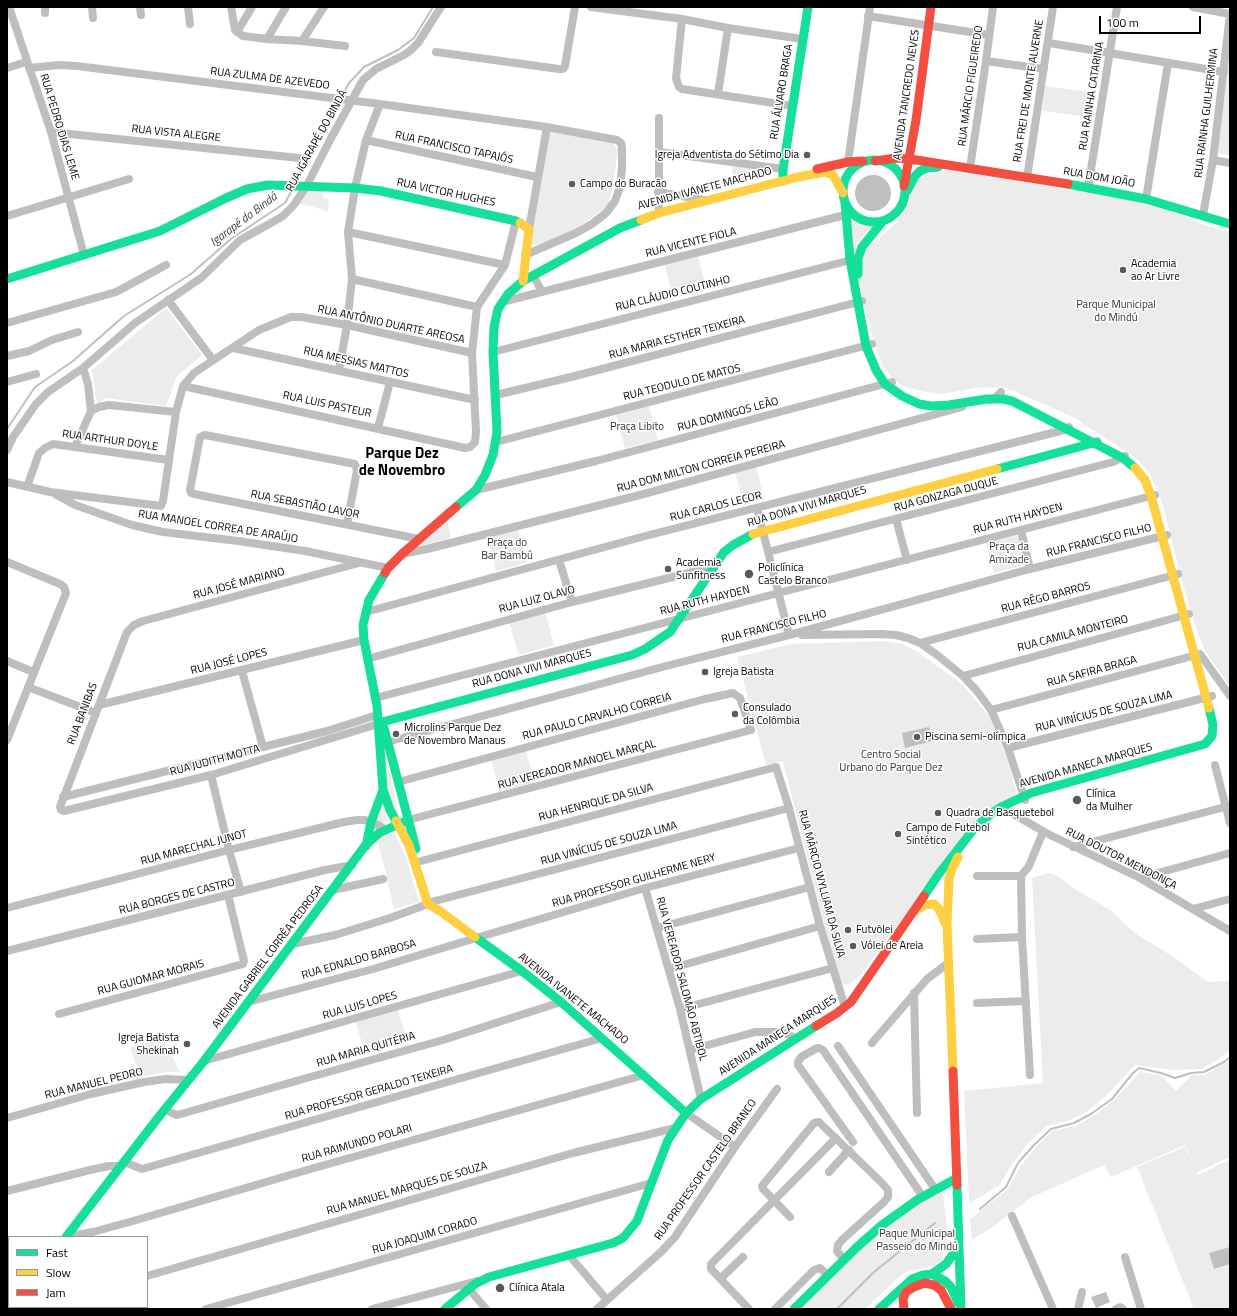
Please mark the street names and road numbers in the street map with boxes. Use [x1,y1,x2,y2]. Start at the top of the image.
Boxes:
street label: RUA FREI DE MONTE ALVERNE [1011,19,1047,163]
street label: RUA MÁRCIO FIGUEIREDO [956,25,986,147]
street label: AVENIDA TANCREDO NEVES [891,29,923,161]
street label: RUA RAINHA CATARINA [1077,41,1107,151]
street label: RUA ÁLVARO BRAGA [768,43,796,141]
street label: RUA RAINHA GUILHERMINA [1192,47,1222,179]
street label: RUA ZULMA DE AZEVEDO [210,65,330,93]
street label: RUA PEDRO DIAS LEME [37,72,81,182]
street label: RUA IGARAPÉ DO BINDÁ [284,88,350,194]
street label: RUA VISTA ALEGRE [131,123,221,145]
street label: RUA FRANCISCO TAPAJÓS [394,129,514,167]
street label: AVENIDA IVANETE MACHADO [637,165,773,213]
street label: RUA DOM JOÃO [1062,165,1136,191]
street label: RUA VICTOR HUGHES [395,176,497,210]
street label: RUA VICENTE FIOLA [644,225,738,261]
street label: RUA CLÁUDIO COUTINHO [614,273,732,315]
street label: RUA ANTÔNIO DUARTE AREOSA [316,303,466,347]
street label: RUA MARIA ESTHER TEIXEIRA [608,313,746,363]
street label: RUA MESSIAS MATTOS [302,344,410,382]
street label: RUA TEODULO DE MATOS [622,362,742,404]
street label: RUA LUIS PASTEUR [281,389,373,421]
street label: RUA DOMINGOS LEÃO [676,395,780,435]
street label: RUA ARTHUR DOYLE [61,428,159,454]
street label: RUA DOM MILTON CORREIA PEREIRA [616,438,786,496]
street label: RUA GONZAGA DUQUE [893,475,999,515]
street label: RUA DONA VIVI MARQUES [746,484,868,530]
street label: RUA SEBASTIÃO LAVOR [250,488,360,522]
street label: RUA CARLOS LECOR [669,489,763,525]
street label: RUA RUTH HAYDEN [972,501,1064,537]
street label: RUA MANOEL CORREA DE ARAÚJO [137,508,299,546]
street label: RUA FRANCISCO FILHO [1045,522,1153,560]
street label: RUA JOSÉ MARIANO [192,565,286,603]
street label: RUA RÊGO BARROS [1000,580,1092,616]
street label: RUA LUIZ OLAVO [497,583,577,617]
street label: RUA RUTH HAYDEN [659,583,751,619]
street label: RUA FRANCISCO FILHO [720,608,828,646]
street label: RUA CAMILA MONTEIRO [1016,613,1130,655]
street label: RUA JOSÉ LOPES [189,646,269,678]
street label: RUA DONA VIVI MARQUES [471,647,593,691]
street label: RUA SAFIRA BRAGA [1046,654,1138,690]
street label: RUA BANIBAS [65,681,101,747]
street label: RUA VINÍCIUS DE SOUZA LIMA [1034,689,1174,735]
street label: RUA PAULO CARVALHO CORREIA [521,691,673,743]
street label: RUA VEREADOR MANOEL MARÇAL [497,738,657,792]
street label: AVENIDA MANECA MARQUES [1018,741,1154,791]
street label: RUA JUDITH MOTTA [169,743,261,779]
street label: RUA HENRIQUE DA SILVA [537,781,655,825]
street label: RUA MÁRCIO WYLLIAM DA SILVA [795,809,847,959]
street label: RUA VINÍCIUS DE SOUZA LIMA [539,819,679,869]
street label: RUA DOUTOR MENDONÇA [1063,825,1179,893]
street label: RUA MARECHAL JUNOT [139,827,249,869]
street label: RUA PROFESSOR GUILHERME NERY [551,851,717,911]
street label: RUA BORGES DE CASTRO [118,876,236,918]
street label: AVENIDA GABRIEL CORRÊA PEDROSA [210,883,326,1031]
street label: RUA VEREADOR SALOMÃO ABTIBOL [653,896,709,1062]
street label: RUA EDNALDO BARBOSA [300,937,418,983]
street label: AVENIDA IVANETE MACHADO [515,950,631,1048]
street label: RUA GUIOMAR MORAIS [96,957,206,999]
street label: RUA LUIS LOPES [321,989,399,1023]
street label: AVENIDA MANECA MARQUES [717,993,839,1079]
street label: RUA MARIA QUITÉRIA [315,1030,417,1070]
street label: RUA PROFESSOR GERALDO TEIXEIRA [283,1063,455,1123]
street label: RUA MANUEL PEDRO [44,1065,144,1103]
street label: RUA PROFESSOR CASTELO BRANCO [652,1097,760,1243]
street label: RUA RAIMUNDO POLARI [300,1122,414,1166]
street label: RUA MANUEL MARQUES DE SOUZA [325,1160,489,1218]
street label: RUA JOAQUIM CORADO [371,1215,479,1257]

